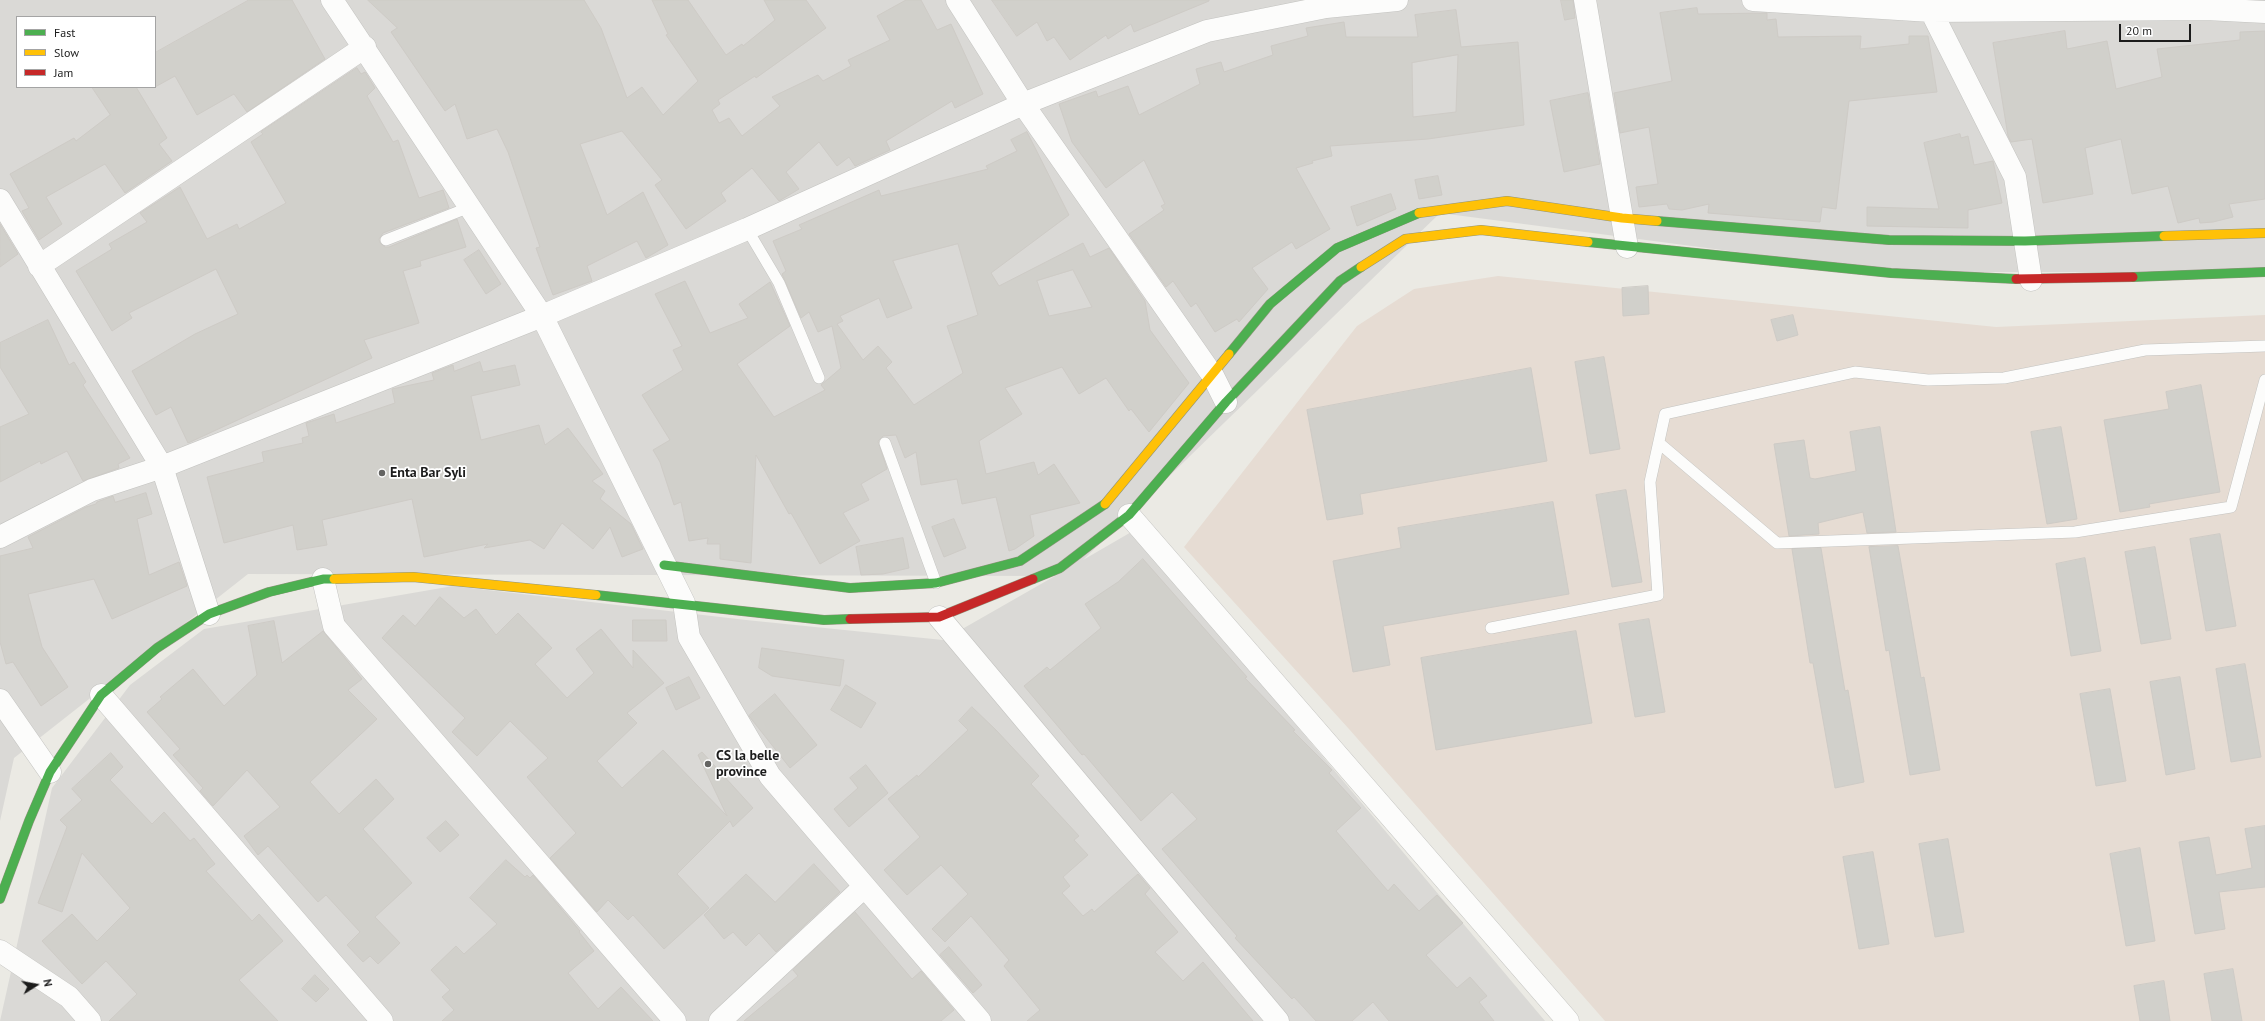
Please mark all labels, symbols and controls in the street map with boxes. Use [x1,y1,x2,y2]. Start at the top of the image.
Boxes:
legend [16,16,156,88]
scale bar [2121,16,2193,42]
text: 20 m [2126,23,2152,38]
text: Fast [54,25,75,40]
text: Slow [54,45,79,60]
text: Jam [54,65,73,80]
place label: Enta Bar Syli [390,465,466,481]
marker: Enta Bar Syli [377,468,387,478]
place label: CS la belle province [716,748,779,780]
marker: CS la belle province [703,759,713,769]
north arrow [16,965,56,1005]
text: N [40,978,55,988]

